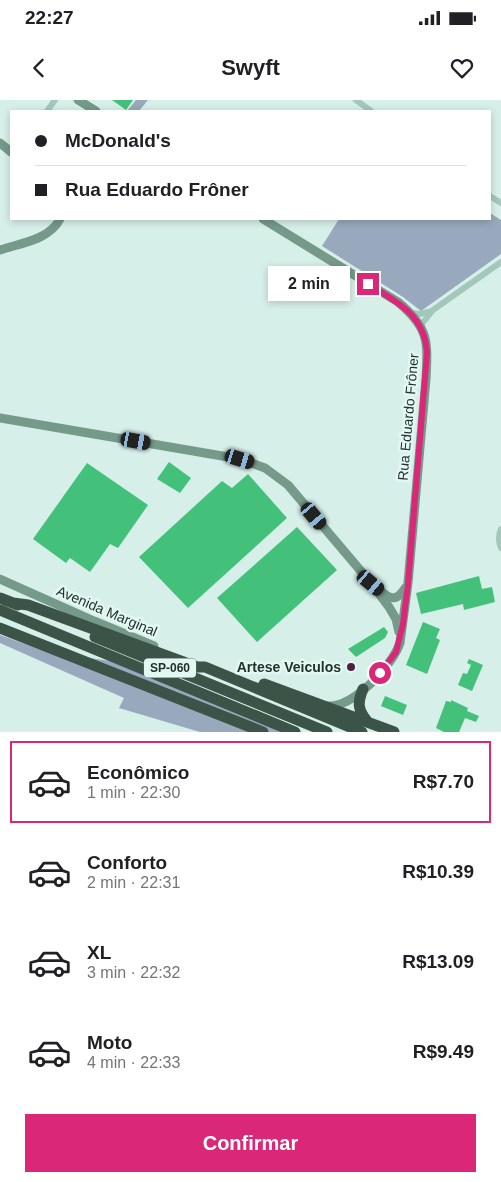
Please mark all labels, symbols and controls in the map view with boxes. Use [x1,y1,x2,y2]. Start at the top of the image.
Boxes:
text: 22:27 [25,7,74,28]
icon: back [25,54,53,82]
icon: heart [448,54,476,82]
text: Swyft [221,55,280,80]
text: McDonald's [65,130,171,151]
text: Rua Eduardo Frôner [65,179,249,200]
callout: 2 min [268,266,350,302]
route end [357,273,379,295]
text: 2 min [288,275,330,292]
street label: Rua Eduardo Frôner [394,352,422,481]
car [119,431,152,451]
car [223,447,256,471]
car [298,500,329,532]
car [354,568,387,598]
street label: Avenida Marginal [54,583,160,639]
road number: SP-060 [144,658,196,678]
place label: Artese Veiculos [237,659,341,675]
marker: Artese Veiculos [345,661,357,673]
route start [369,662,391,684]
icon: car [27,760,72,805]
text: Econômico [87,762,189,783]
text: R$7.70 [413,771,474,792]
text: 1 min · 22:30 [87,784,180,801]
icon: car [27,850,72,895]
text: Conforto [87,852,167,873]
text: R$10.39 [402,861,474,882]
text: 2 min · 22:31 [87,874,180,891]
icon: car [27,940,72,985]
text: XL [87,942,111,963]
text: R$13.09 [402,951,474,972]
text: 3 min · 22:32 [87,964,180,981]
icon: car [27,1030,72,1075]
text: Moto [87,1032,132,1053]
text: R$9.49 [413,1041,474,1062]
text: 4 min · 22:33 [87,1054,180,1071]
button: Confirmar [25,1114,476,1172]

